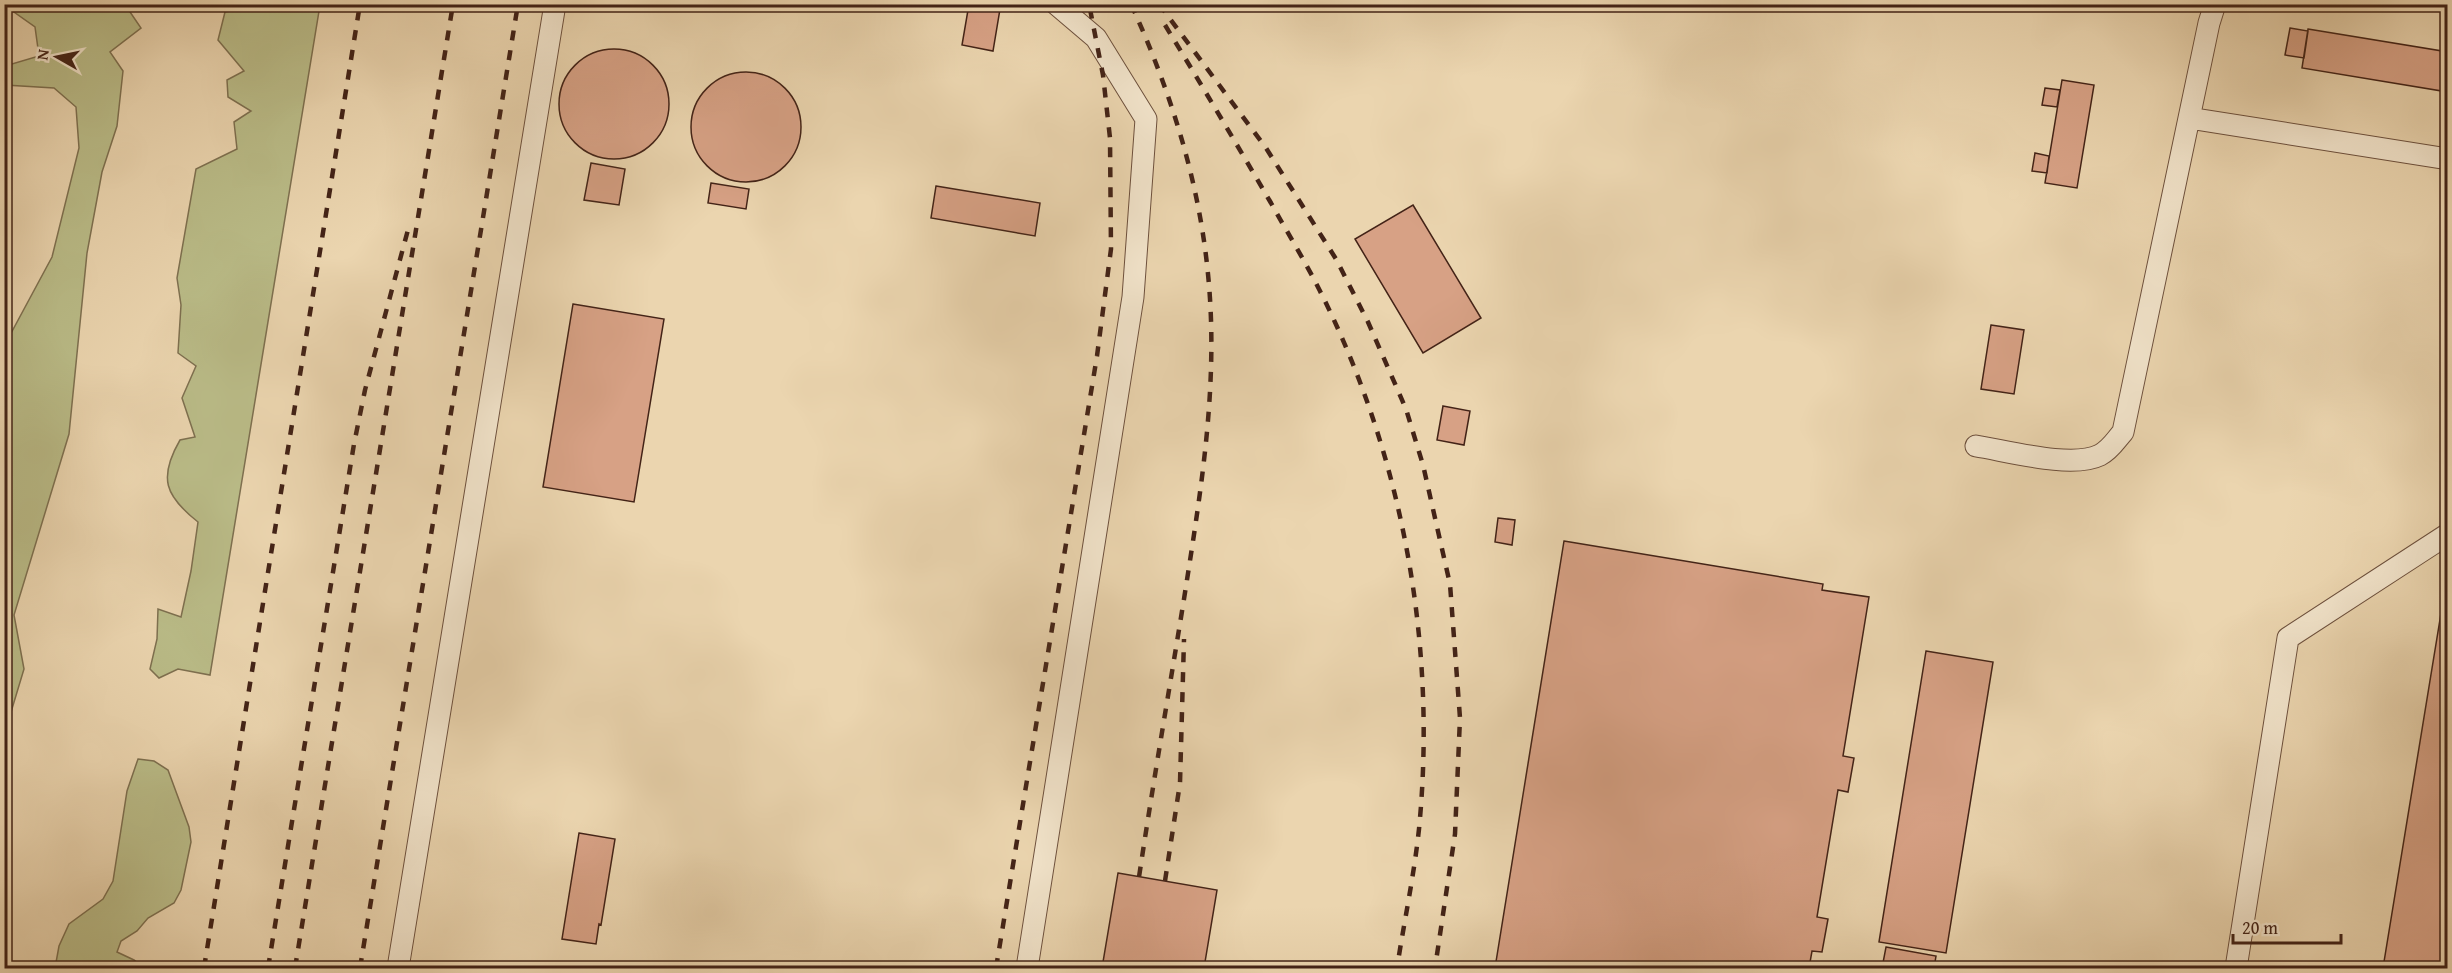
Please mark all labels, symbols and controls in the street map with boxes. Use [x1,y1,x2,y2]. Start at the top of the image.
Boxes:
north arrow [27,27,87,87]
text: N [29,47,55,62]
scale bar [2233,907,2341,945]
text: 20 m [2242,914,2278,941]

